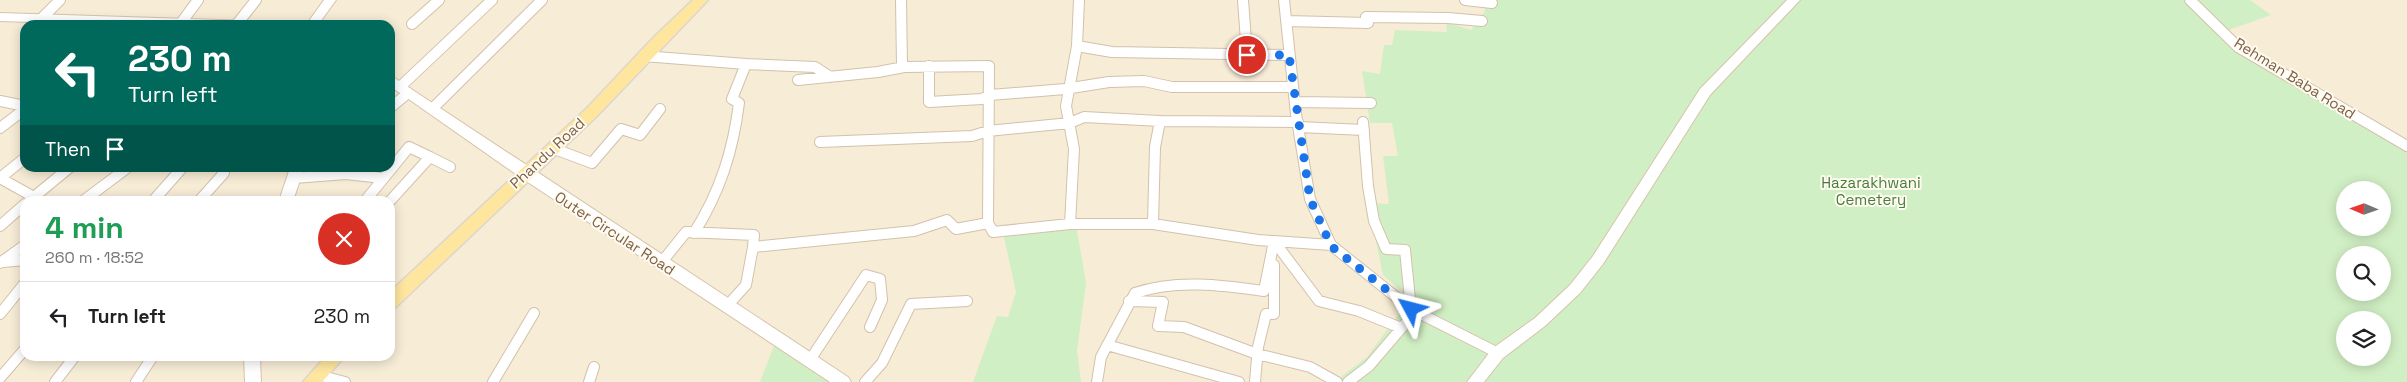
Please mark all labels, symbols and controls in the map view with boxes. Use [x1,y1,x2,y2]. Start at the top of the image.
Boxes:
street label: Rehman Baba Road [2231,33,2359,123]
pin [1226,34,1268,76]
text: 230 m [128,37,232,81]
icon: left [45,40,110,105]
icon: arrive [1233,41,1261,69]
text: Turn left [128,80,218,108]
street label: Phandu Road [506,113,588,193]
icon: arrive [101,135,129,163]
text: Then [45,137,91,162]
park label: Hazarakhwani Cemetery [1821,173,1921,209]
north arrow [2336,181,2391,236]
map controls [2336,181,2391,366]
street label: Outer Circular Road [551,187,679,279]
text: 4 min [45,208,124,247]
button: close [318,213,370,265]
button: search [2336,246,2391,301]
text: 260 m · 18:52 [45,247,144,268]
position arrow [1384,282,1436,334]
icon: left [45,303,73,331]
text: Turn left [88,304,166,329]
text: 230 m [314,304,370,329]
button: layers [2336,311,2391,366]

